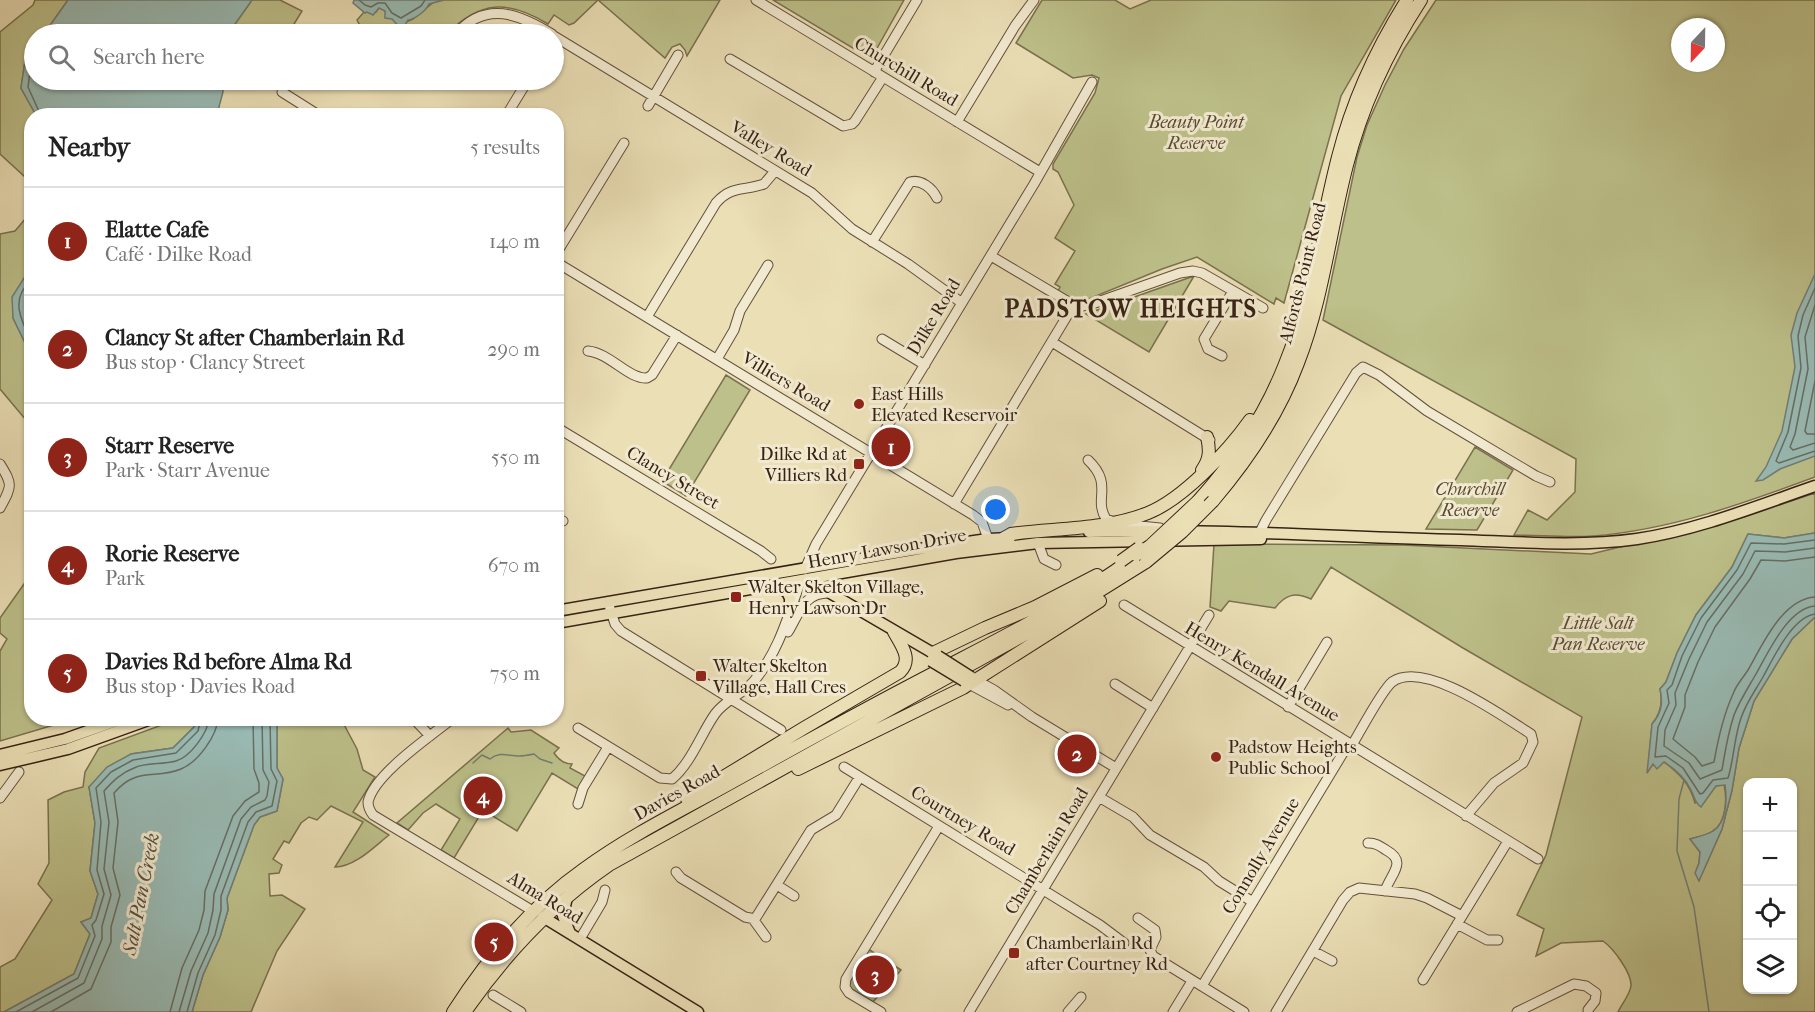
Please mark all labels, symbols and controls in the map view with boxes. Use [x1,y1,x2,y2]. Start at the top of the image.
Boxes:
north arrow [1671,18,1725,72]
search box [24,24,564,90]
street label: Churchill Road [850,33,962,111]
icon: search [45,41,78,74]
text: Search here [93,44,205,70]
park label: Beauty Point Reserve [1147,112,1245,154]
street label: Valley Road [726,116,816,182]
text: Nearby [48,132,130,163]
text: 5 results [470,136,540,159]
street label: Alfords Point Road [1275,200,1331,347]
text: Elatte Cafe [105,217,209,243]
text: 1 [64,230,71,253]
text: 140 m [489,230,540,253]
text: Café · Dilke Road [105,243,252,266]
street label: Dilke Road [903,275,965,359]
district label: PADSTOW HEIGHTS [1005,295,1257,323]
text: Clancy St after Chamberlain Rd [105,325,404,351]
text: 2 [62,338,73,361]
text: 290 m [487,338,540,361]
street label: Villiers Road [737,347,834,417]
text: Bus stop · Clancy Street [105,351,305,374]
place label: East Hills Elevated Reservoir [871,384,1018,426]
marker: East Hills Elevated Reservoir [852,397,866,411]
pin: 1 [872,424,910,470]
text: Starr Reserve [105,433,234,459]
street label: Clancy Street [623,442,724,514]
place label: Dilke Rd at Villiers Rd [760,444,848,486]
text: 3 [63,446,72,469]
text: 550 m [491,446,540,469]
marker: Dilke Rd at Villiers Rd [852,457,866,471]
text: Park · Starr Avenue [105,459,270,482]
park label: Churchill Reserve [1435,479,1507,521]
your location [981,495,1010,524]
street label: Henry Lawson Drive [806,525,968,573]
text: Rorie Reserve [105,541,239,567]
text: 4 [62,554,73,577]
text: 670 m [488,554,540,577]
text: Park [105,567,145,590]
place label: Walter Skelton Village, Henry Lawson Dr [747,577,924,619]
marker: Walter Skelton Village, Henry Lawson Dr [729,590,743,604]
park label: Little Salt Pan Reserve [1551,613,1645,655]
street label: Henry Kendall Avenue [1181,618,1343,727]
text: Davies Rd before Alma Rd [105,649,352,675]
place label: Walter Skelton Village, Hall Cres [712,656,846,698]
text: 5 [63,662,72,685]
text: 750 m [490,662,540,685]
marker: Walter Skelton Village, Hall Cres [694,669,708,683]
text: Bus stop · Davies Road [105,675,295,698]
pin: 2 [1058,732,1096,777]
place label: Padstow Heights Public School [1228,737,1357,779]
marker: Padstow Heights Public School [1209,750,1223,764]
street label: Davies Road [630,761,724,825]
pin: 4 [464,774,502,818]
map controls [1743,778,1797,994]
button: + [1743,778,1797,832]
street label: Courtney Road [907,782,1019,860]
street label: Chamberlain Road [1001,784,1093,918]
street label: Connolly Avenue [1218,794,1304,918]
water label: Salt Pan Creek [118,831,164,958]
button: − [1743,832,1797,886]
street label: Alma Road [503,867,587,929]
button: locate [1743,886,1797,940]
pin: 5 [474,920,514,964]
place label: Chamberlain Rd after Courtney Rd [1026,933,1168,975]
button: layers [1743,940,1797,994]
marker: Chamberlain Rd after Courtney Rd [1007,946,1021,960]
pin: 3 [856,952,894,998]

